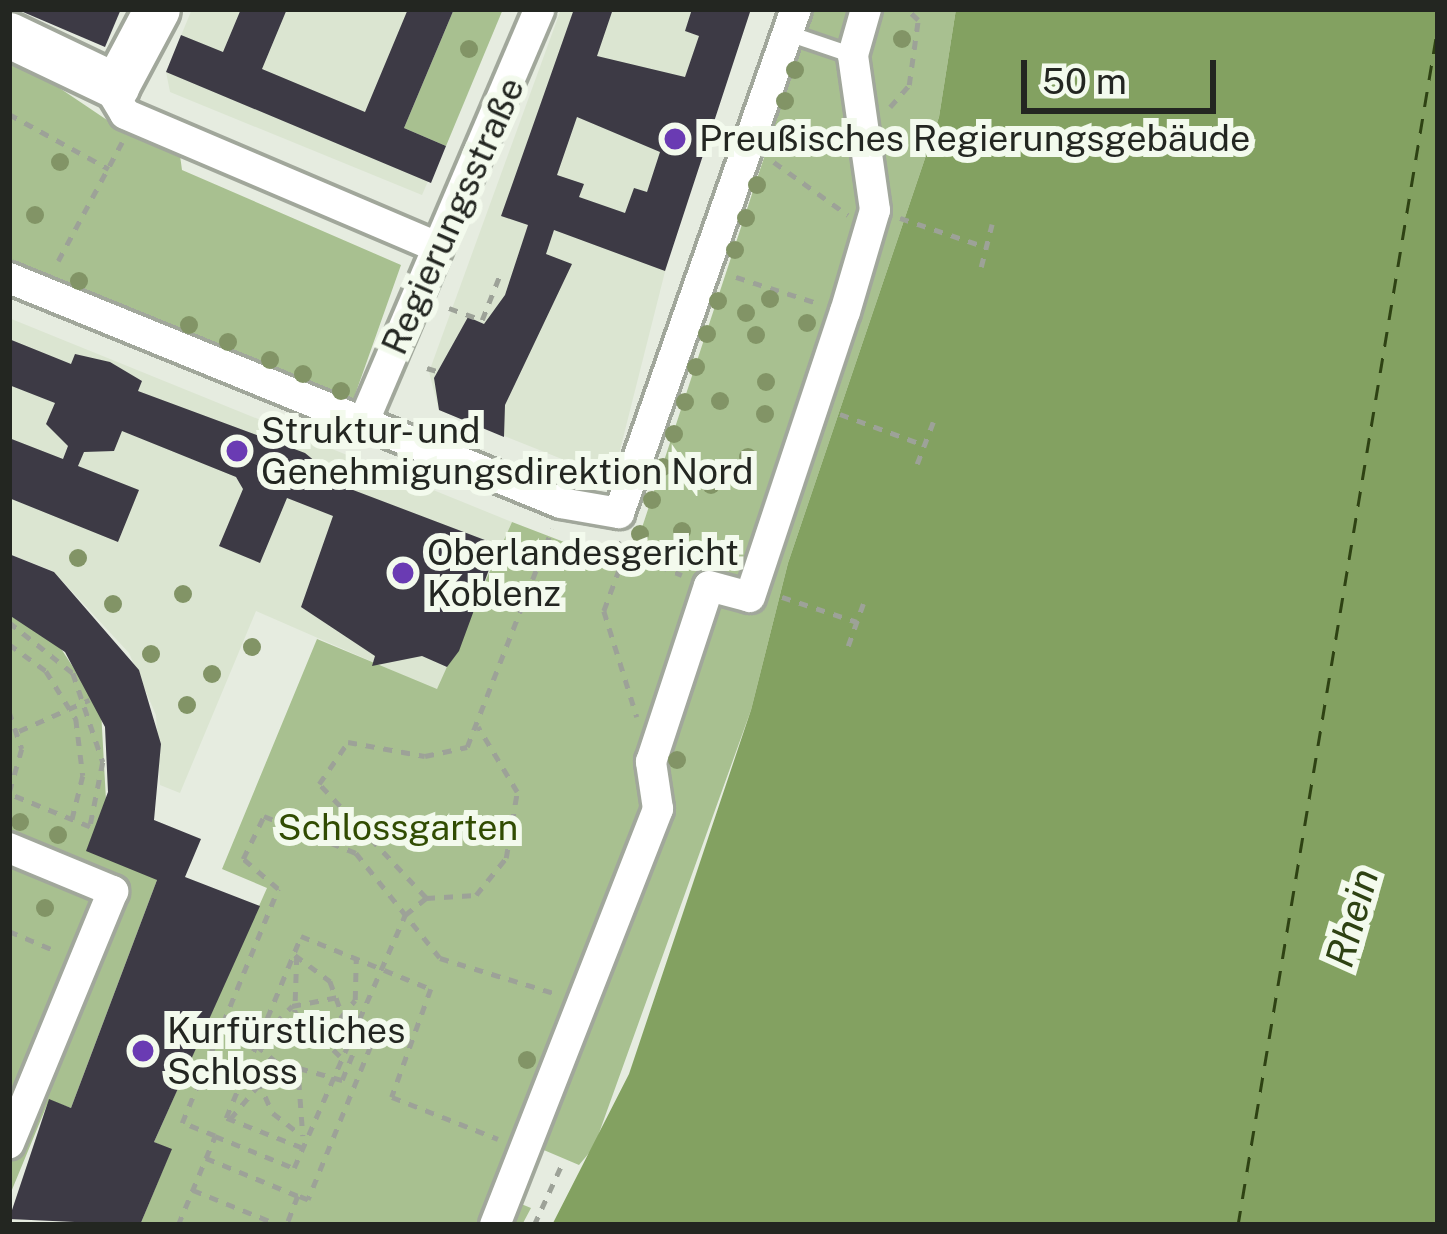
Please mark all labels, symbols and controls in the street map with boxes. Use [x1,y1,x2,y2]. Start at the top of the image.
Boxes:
scale bar [1027,36,1222,110]
text: 50 m [1042,60,1127,102]
street label: Regierungsstraße [373,71,533,361]
place label: Preußisches Regierungsgebäude [699,117,1251,161]
marker: Preußisches Regierungsgebäude [662,126,688,152]
place label: Struktur- und Genehmigungsdirektion Nord [261,408,753,493]
marker: Struktur- und Genehmigungsdirektion Nord [224,438,250,464]
place label: Oberlandesgericht Koblenz [427,530,739,615]
marker: Oberlandesgericht Koblenz [390,560,416,586]
park label: Schlossgarten [278,806,518,850]
water label: Rhein [1316,864,1388,972]
place label: Kurfürstliches Schloss [167,1008,405,1093]
marker: Kurfürstliches Schloss [130,1038,156,1064]

